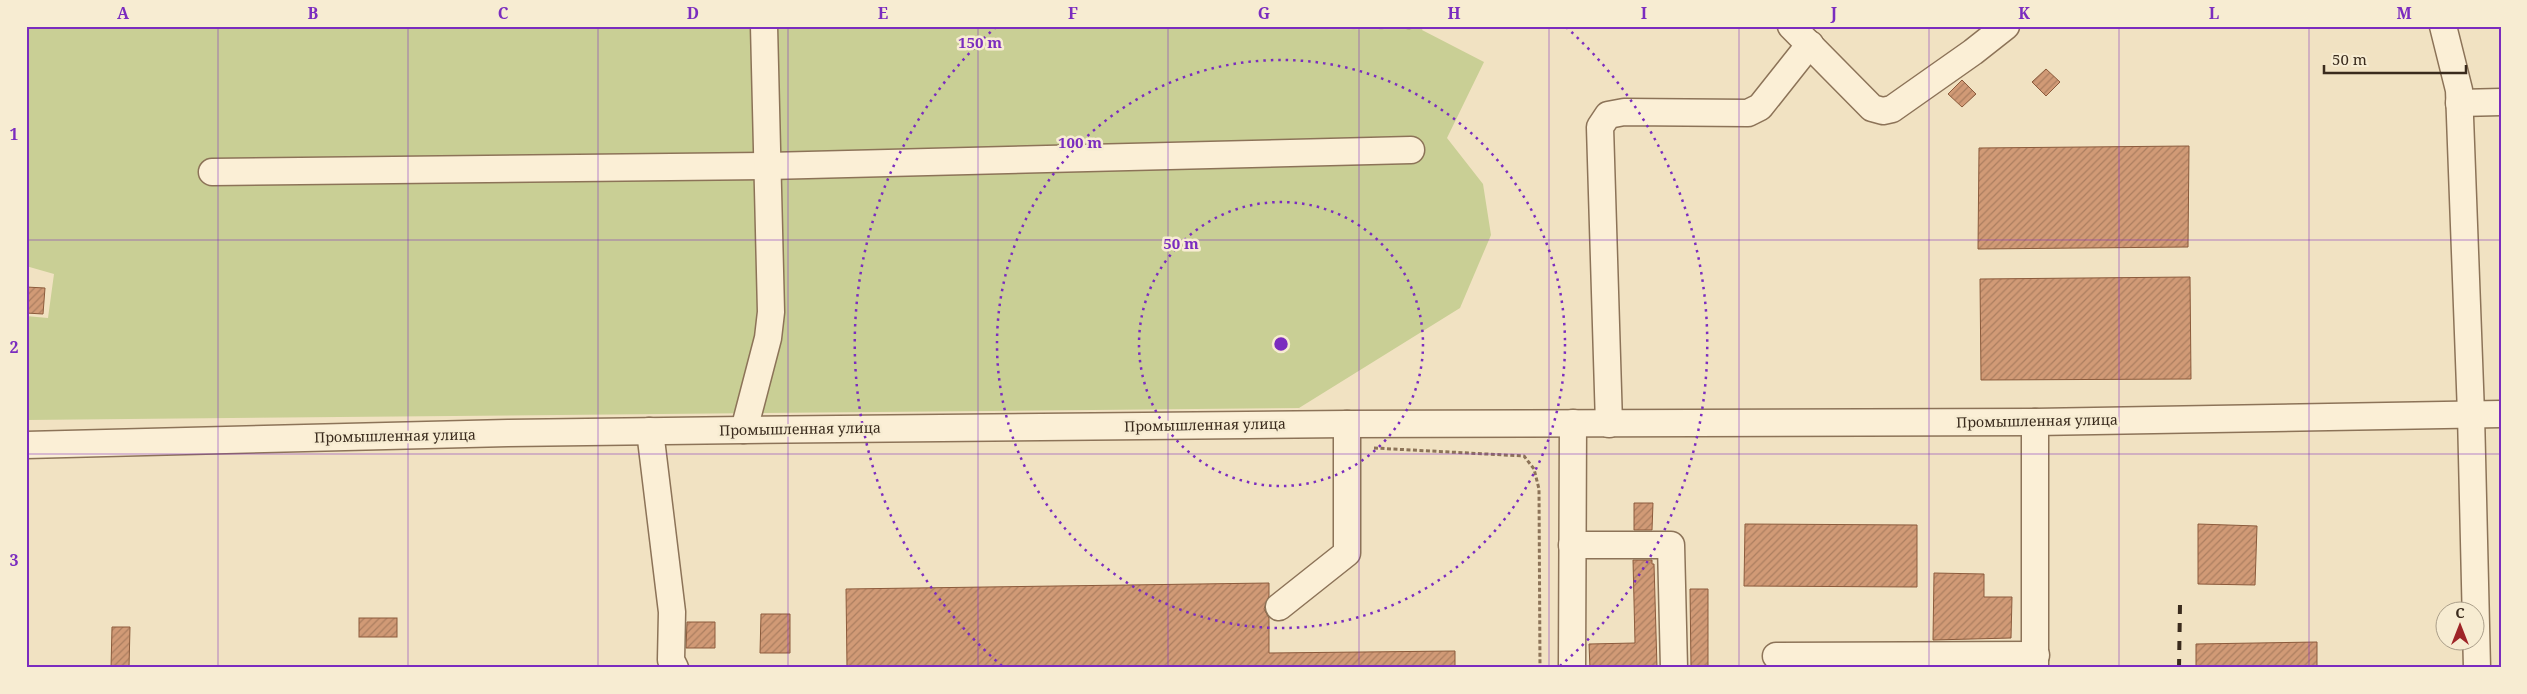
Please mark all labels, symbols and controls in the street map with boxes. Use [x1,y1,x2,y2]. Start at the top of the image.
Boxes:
text: A [117,2,130,24]
text: B [308,2,319,24]
text: C [498,2,509,24]
text: D [687,2,699,24]
text: E [878,2,888,24]
text: F [1068,2,1078,24]
text: G [1258,2,1270,24]
text: H [1447,2,1461,24]
text: I [1641,2,1647,24]
text: J [1830,2,1838,24]
text: K [2018,2,2030,24]
text: L [2209,2,2219,24]
text: M [2396,2,2412,24]
text: 150 m [958,32,1002,52]
scale bar [2324,42,2467,74]
text: 50 m [2332,49,2367,69]
text: 1 [9,123,19,145]
text: 100 m [1058,132,1102,152]
text: 50 m [1163,233,1199,253]
centre of rings [1272,335,1290,353]
text: 2 [9,336,19,358]
street label: Промышленная улица [1956,410,2118,431]
street label: Промышленная улица [1124,414,1286,435]
street label: Промышленная улица [719,418,881,439]
street label: Промышленная улица [314,425,476,446]
text: 3 [9,549,19,571]
north arrow [2434,602,2484,652]
text: С [2455,603,2465,622]

